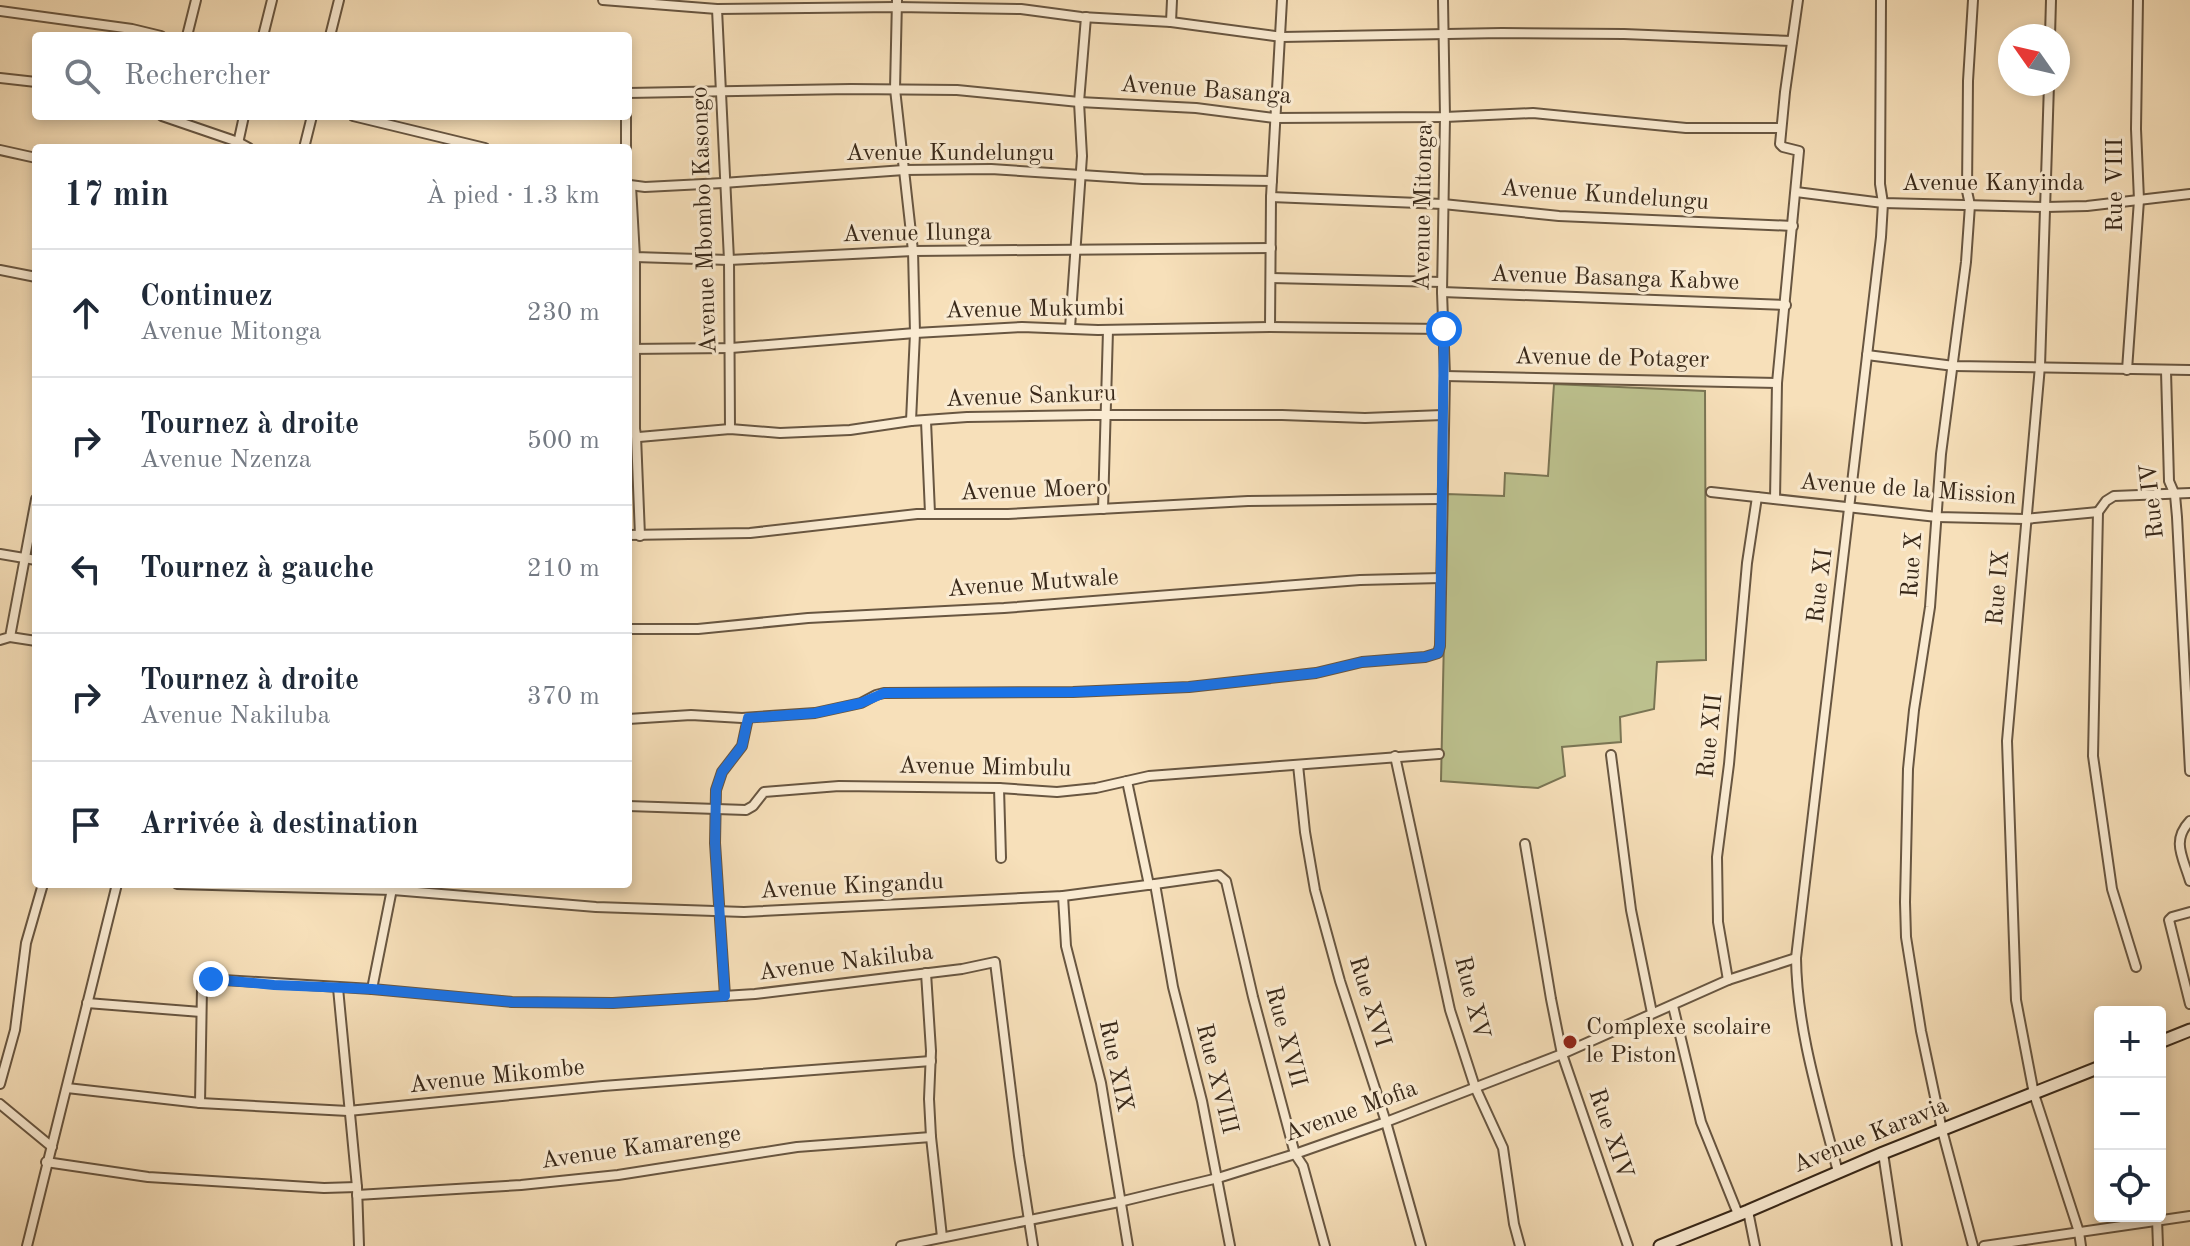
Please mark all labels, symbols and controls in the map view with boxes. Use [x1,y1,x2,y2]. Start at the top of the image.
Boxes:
north arrow [1998,24,2070,96]
search box [32,32,632,120]
icon: search [60,54,104,98]
text: Rechercher [124,61,270,91]
street label: Avenue Basanga [1120,73,1292,109]
street label: Avenue Mbombo Kasongo [688,86,722,354]
street label: Avenue Mitonga [1411,123,1437,291]
street label: Rue VIII [2104,138,2128,232]
street label: Avenue Kundelungu [846,142,1054,166]
street label: Avenue Kanyinda [1902,172,2084,196]
street label: Avenue Kundelungu [1500,177,1710,215]
text: 17 min [64,179,169,213]
text: À pied · 1.3 km [426,183,600,209]
street label: Avenue Ilunga [842,221,992,247]
street label: Avenue Basanga Kabwe [1490,263,1740,295]
text: Continuez [140,282,273,312]
icon: ahead [64,291,108,335]
street label: Avenue Mukumbi [945,296,1125,324]
text: 230 m [527,300,600,326]
route start [1426,311,1462,347]
text: Avenue Mitonga [140,319,322,345]
street label: Avenue de Potager [1515,345,1710,373]
street label: Avenue Sankuru [945,382,1117,412]
text: Tournez à droite [140,410,359,440]
icon: right [64,419,108,463]
text: 500 m [527,428,600,454]
text: Avenue Nzenza [140,447,312,473]
street label: Rue IV [2137,462,2169,540]
street label: Avenue de la Mission [1799,470,2017,510]
street label: Avenue Moero [960,476,1108,506]
street label: Rue X [1899,531,1927,599]
icon: left [64,547,108,591]
street label: Rue XI [1805,547,1837,625]
street label: Rue IX [1984,549,2014,627]
text: Tournez à gauche [140,554,374,584]
text: 210 m [527,556,600,582]
street label: Avenue Mutwale [947,566,1119,602]
text: Tournez à droite [140,666,359,696]
icon: right [64,675,108,719]
text: 370 m [527,684,600,710]
street label: Rue XII [1695,693,1727,779]
text: Avenue Nakiluba [140,703,330,729]
street label: Avenue Mimbulu [898,754,1072,782]
icon: arrive [64,803,108,847]
text: Arrivée à destination [140,810,419,840]
street label: Avenue Kingandu [760,870,945,904]
street label: Avenue Nakiluba [757,940,935,986]
street label: Rue XVI [1344,954,1394,1050]
street label: Rue XV [1449,954,1493,1042]
route end [193,961,229,997]
street label: Rue XVII [1260,984,1310,1090]
map controls [2094,1006,2166,1222]
button: + [2094,1006,2166,1078]
place label: Complexe scolaire le Piston [1586,1016,1771,1068]
street label: Rue XIX [1094,1018,1136,1114]
street label: Rue XVIII [1191,1021,1241,1137]
marker: Complexe scolaire le Piston [1561,1033,1579,1051]
street label: Avenue Mikombe [408,1056,586,1098]
street label: Avenue Mofia [1281,1077,1421,1147]
button: − [2094,1078,2166,1150]
street label: Rue XIV [1583,1086,1637,1182]
street label: Avenue Karavia [1790,1094,1952,1178]
street label: Avenue Kamarenge [539,1122,743,1174]
button: locate [2094,1150,2166,1222]

